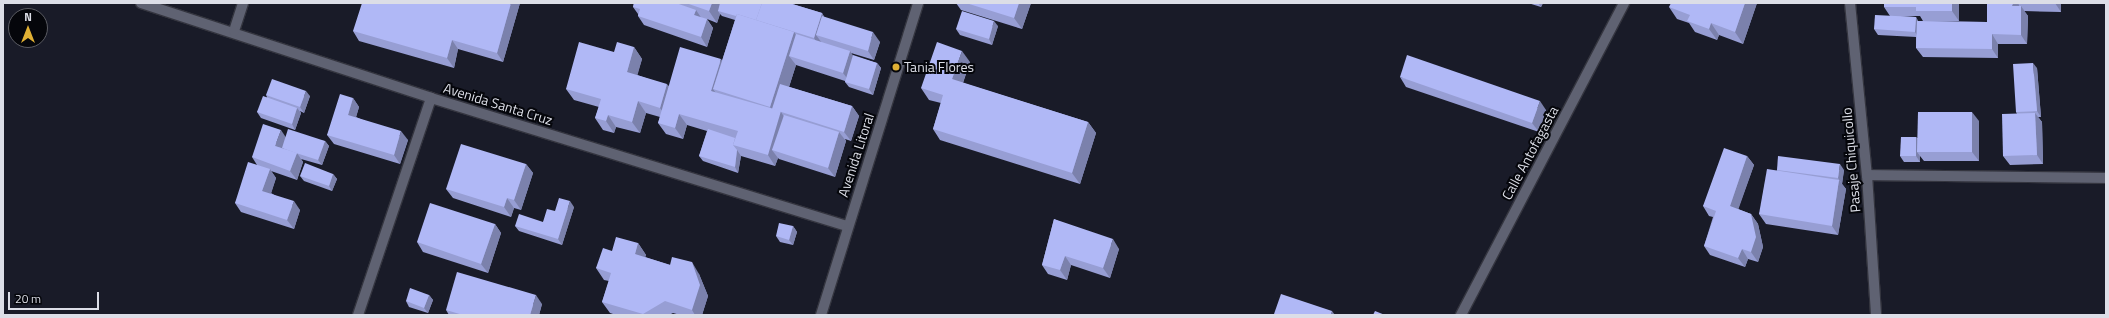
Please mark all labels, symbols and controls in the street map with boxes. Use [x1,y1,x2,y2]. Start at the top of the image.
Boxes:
north arrow [8,8,48,48]
text: N [24,9,32,25]
place label: Tania Flores [904,59,974,75]
marker: Tania Flores [891,62,901,72]
street label: Avenida Santa Cruz [441,79,555,129]
street label: Calle Antofagasta [1498,103,1562,203]
street label: Pasaje Chiquicollo [1838,107,1864,213]
street label: Avenida Litoral [835,111,877,199]
scale bar [10,284,101,310]
text: 20 m [15,289,41,308]

